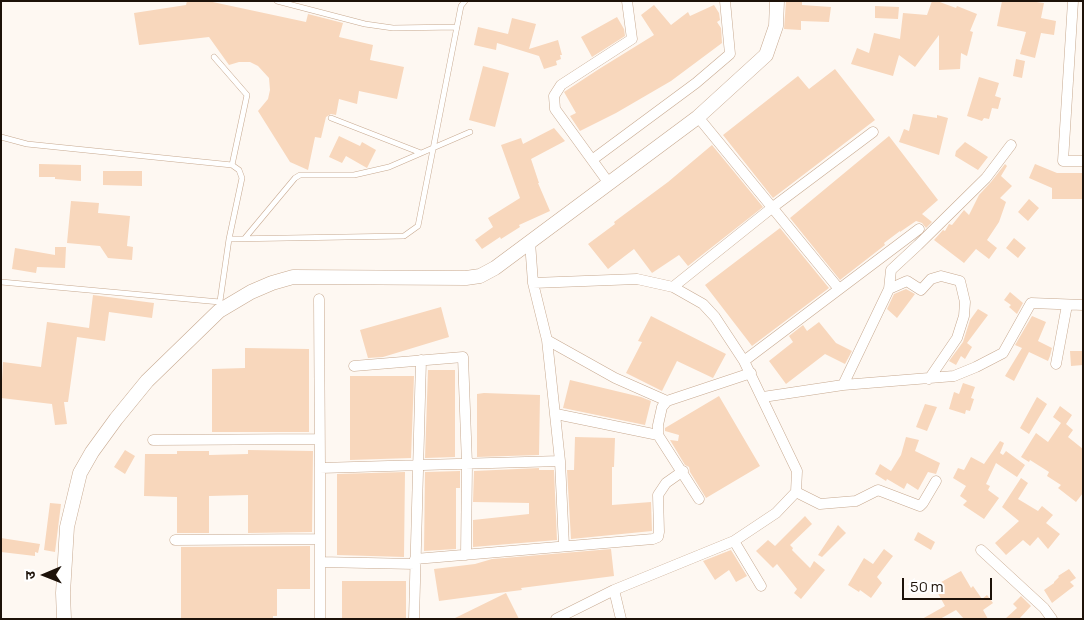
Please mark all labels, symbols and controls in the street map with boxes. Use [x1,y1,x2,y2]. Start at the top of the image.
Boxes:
north arrow [20,550,70,600]
scale bar [904,568,994,600]
text: उ [20,571,39,580]
text: 50 m [910,576,944,597]

